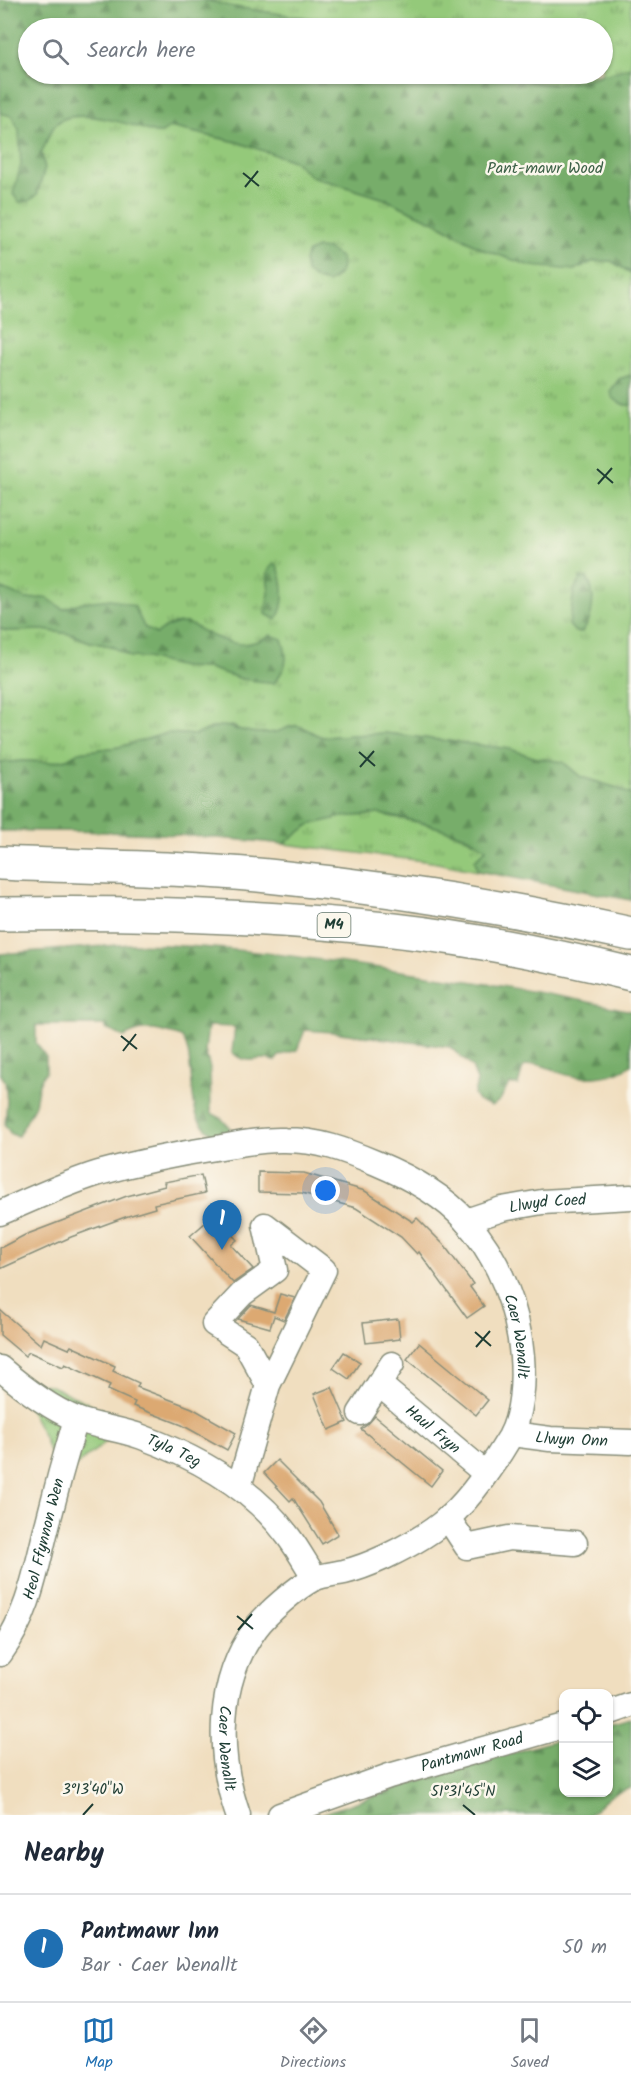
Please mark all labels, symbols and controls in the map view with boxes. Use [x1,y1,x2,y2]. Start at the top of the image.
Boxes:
search box [18,18,613,84]
text: Search here [87,34,195,69]
icon: search [39,35,72,68]
park label: Pant-mawr Wood [487,156,604,181]
road number: M4 [318,913,350,937]
your location [311,1176,340,1205]
street label: Llwyd Coed [507,1187,588,1220]
pin: 1 [202,1200,242,1250]
street label: Caer Wenallt [497,1291,535,1380]
street label: Haul Fryn [400,1399,466,1460]
street label: Llwyn Onn [534,1425,608,1454]
street label: Tyla Teg [143,1427,206,1474]
street label: Heol Ffynnon Wen [16,1475,71,1603]
map controls [559,1689,613,1797]
button: locate [559,1689,613,1743]
street label: Caer Wenallt [211,1704,243,1794]
street label: Pantmawr Road [418,1725,527,1779]
button: layers [559,1743,613,1797]
text: 3°13'40"W [62,1778,124,1802]
text: 51°31'45"N [431,1780,495,1804]
text: Nearby [24,1833,104,1875]
text: Pantmawr Inn [81,1915,219,1950]
text: 1 [40,1932,47,1964]
text: 50 m [562,1932,607,1964]
text: Bar · Caer Wenallt [81,1950,238,1982]
tab: Map [82,2014,115,2075]
tab: Directions [280,2014,346,2075]
tab: Saved [511,2014,549,2075]

